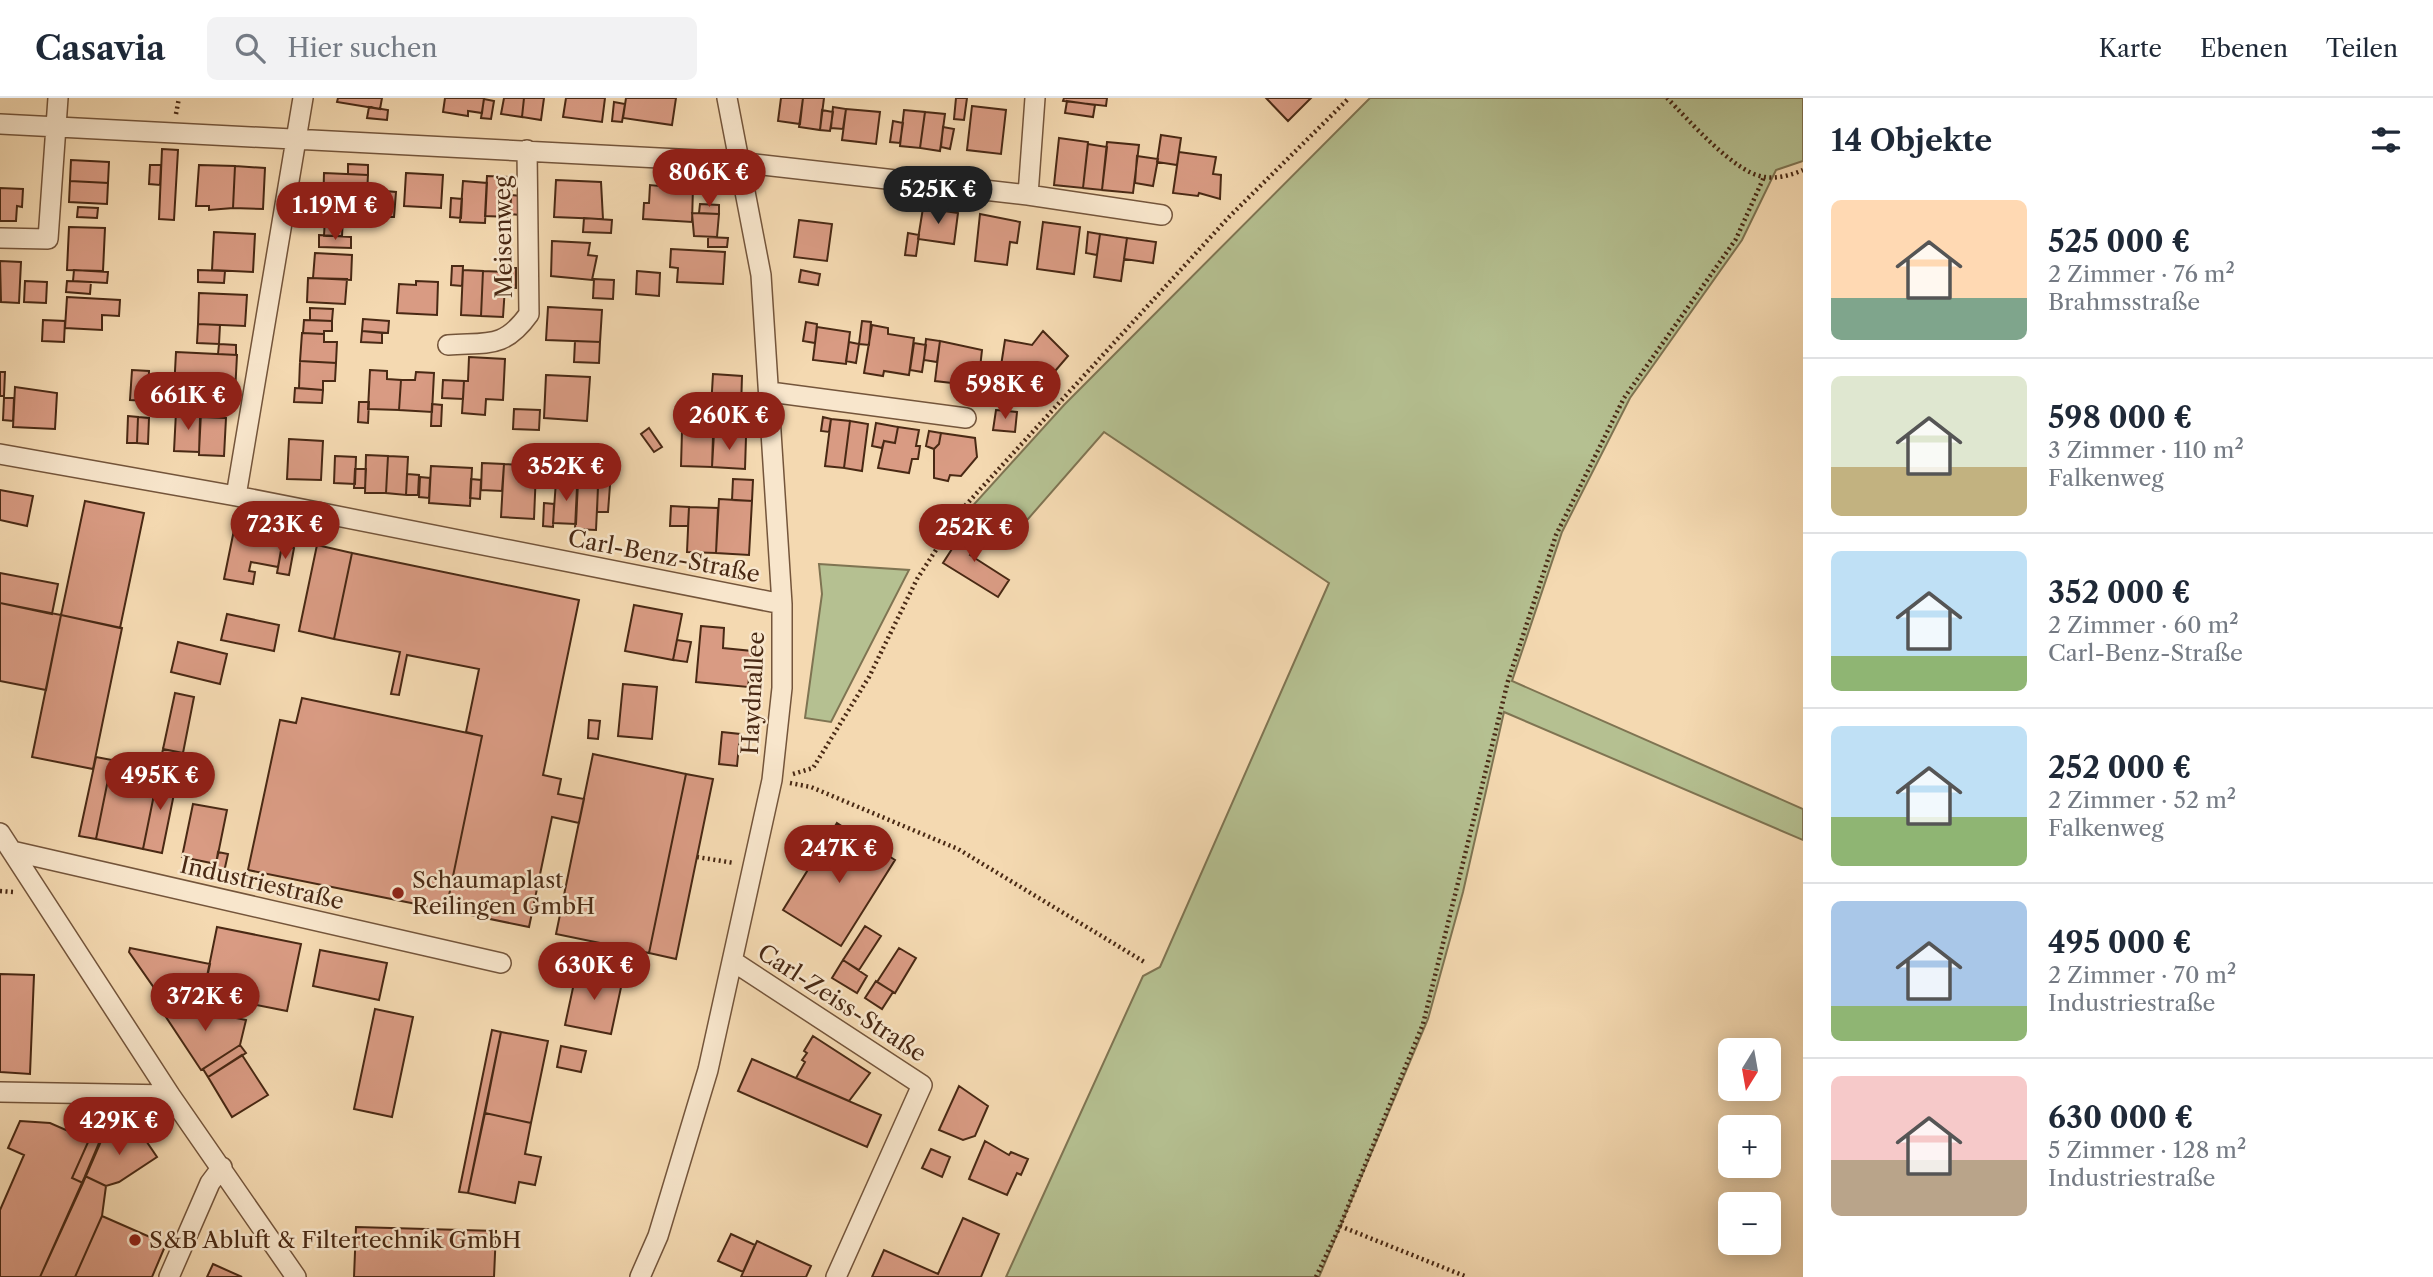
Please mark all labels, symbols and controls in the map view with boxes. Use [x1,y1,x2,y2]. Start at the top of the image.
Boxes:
search box [207,17,697,80]
text: Casavia [35,28,165,69]
icon: search [231,29,269,67]
text: Hier suchen [287,32,438,64]
text: Karte [2099,34,2162,63]
text: Ebenen [2200,34,2288,63]
text: Teilen [2326,34,2398,63]
icon: filters [2367,121,2405,159]
text: 14 Objekte [1831,122,1992,159]
pin: 806K € [652,150,766,209]
text: 806K € [669,158,749,186]
pin: 525K € [881,166,995,226]
street label: Meisenweg [488,175,518,299]
text: 525K € [899,175,977,203]
pin: 1.19M € [270,183,400,242]
text: 1.19M € [292,191,378,219]
text: 525 000 € [2048,223,2190,260]
icon: home [1887,228,1971,312]
text: 2 Zimmer · 76 m² [2048,260,2235,288]
text: Brahmsstraße [2048,288,2200,316]
pin: 598K € [948,362,1062,421]
text: 598K € [966,370,1044,398]
pin: 661K € [131,372,245,432]
text: 661K € [150,381,226,409]
pin: 260K € [672,392,786,452]
text: 598 000 € [2048,399,2192,436]
text: 260K € [689,401,769,429]
icon: home [1887,404,1971,488]
text: 3 Zimmer · 110 m² [2048,436,2244,464]
pin: 352K € [509,444,623,503]
text: 352K € [527,452,605,480]
text: Falkenweg [2048,464,2164,492]
pin: 723K € [228,502,342,561]
pin: 252K € [917,504,1031,564]
text: 723K € [247,510,323,538]
text: 252K € [935,513,1013,541]
street label: Carl-Benz-Straße [566,524,762,588]
text: 352 000 € [2048,574,2191,611]
icon: home [1887,579,1971,663]
text: 2 Zimmer · 60 m² [2048,611,2239,639]
street label: Haydnallee [736,631,770,755]
text: Carl-Benz-Straße [2048,639,2243,667]
text: 252 000 € [2048,749,2191,786]
pin: 495K € [103,752,217,812]
icon: home [1887,754,1971,838]
text: 495K € [121,761,199,789]
text: 2 Zimmer · 52 m² [2048,786,2236,814]
text: Falkenweg [2048,814,2164,842]
pin: 247K € [782,826,896,885]
text: 247K € [800,834,878,862]
street label: Industriestraße [177,851,347,915]
place label: Schaumaplast Reilingen GmbH [412,866,595,920]
marker: Schaumaplast Reilingen GmbH [390,885,406,901]
text: 495 000 € [2048,924,2192,961]
icon: home [1887,929,1971,1013]
street label: Carl-Zeiss-Straße [753,938,931,1068]
pin: 630K € [537,942,651,1002]
text: 630K € [554,951,634,979]
text: 2 Zimmer · 70 m² [2048,961,2236,989]
pin: 372K € [148,974,262,1033]
text: 372K € [167,982,243,1010]
text: Industriestraße [2048,989,2215,1017]
north arrow [1718,1038,1782,1101]
map controls [1718,1038,1781,1255]
pin: 429K € [62,1098,176,1157]
text: 630 000 € [2048,1099,2193,1136]
icon: home [1887,1104,1971,1188]
text: 429K € [79,1106,159,1134]
button: + [1718,1115,1781,1178]
text: 5 Zimmer · 128 m² [2048,1136,2246,1164]
text: Industriestraße [2048,1164,2215,1192]
button: − [1718,1192,1781,1255]
place label: S&B Abluft & Filtertechnik GmbH [149,1226,521,1254]
marker: S&B Abluft & Filtertechnik GmbH [127,1232,143,1248]

